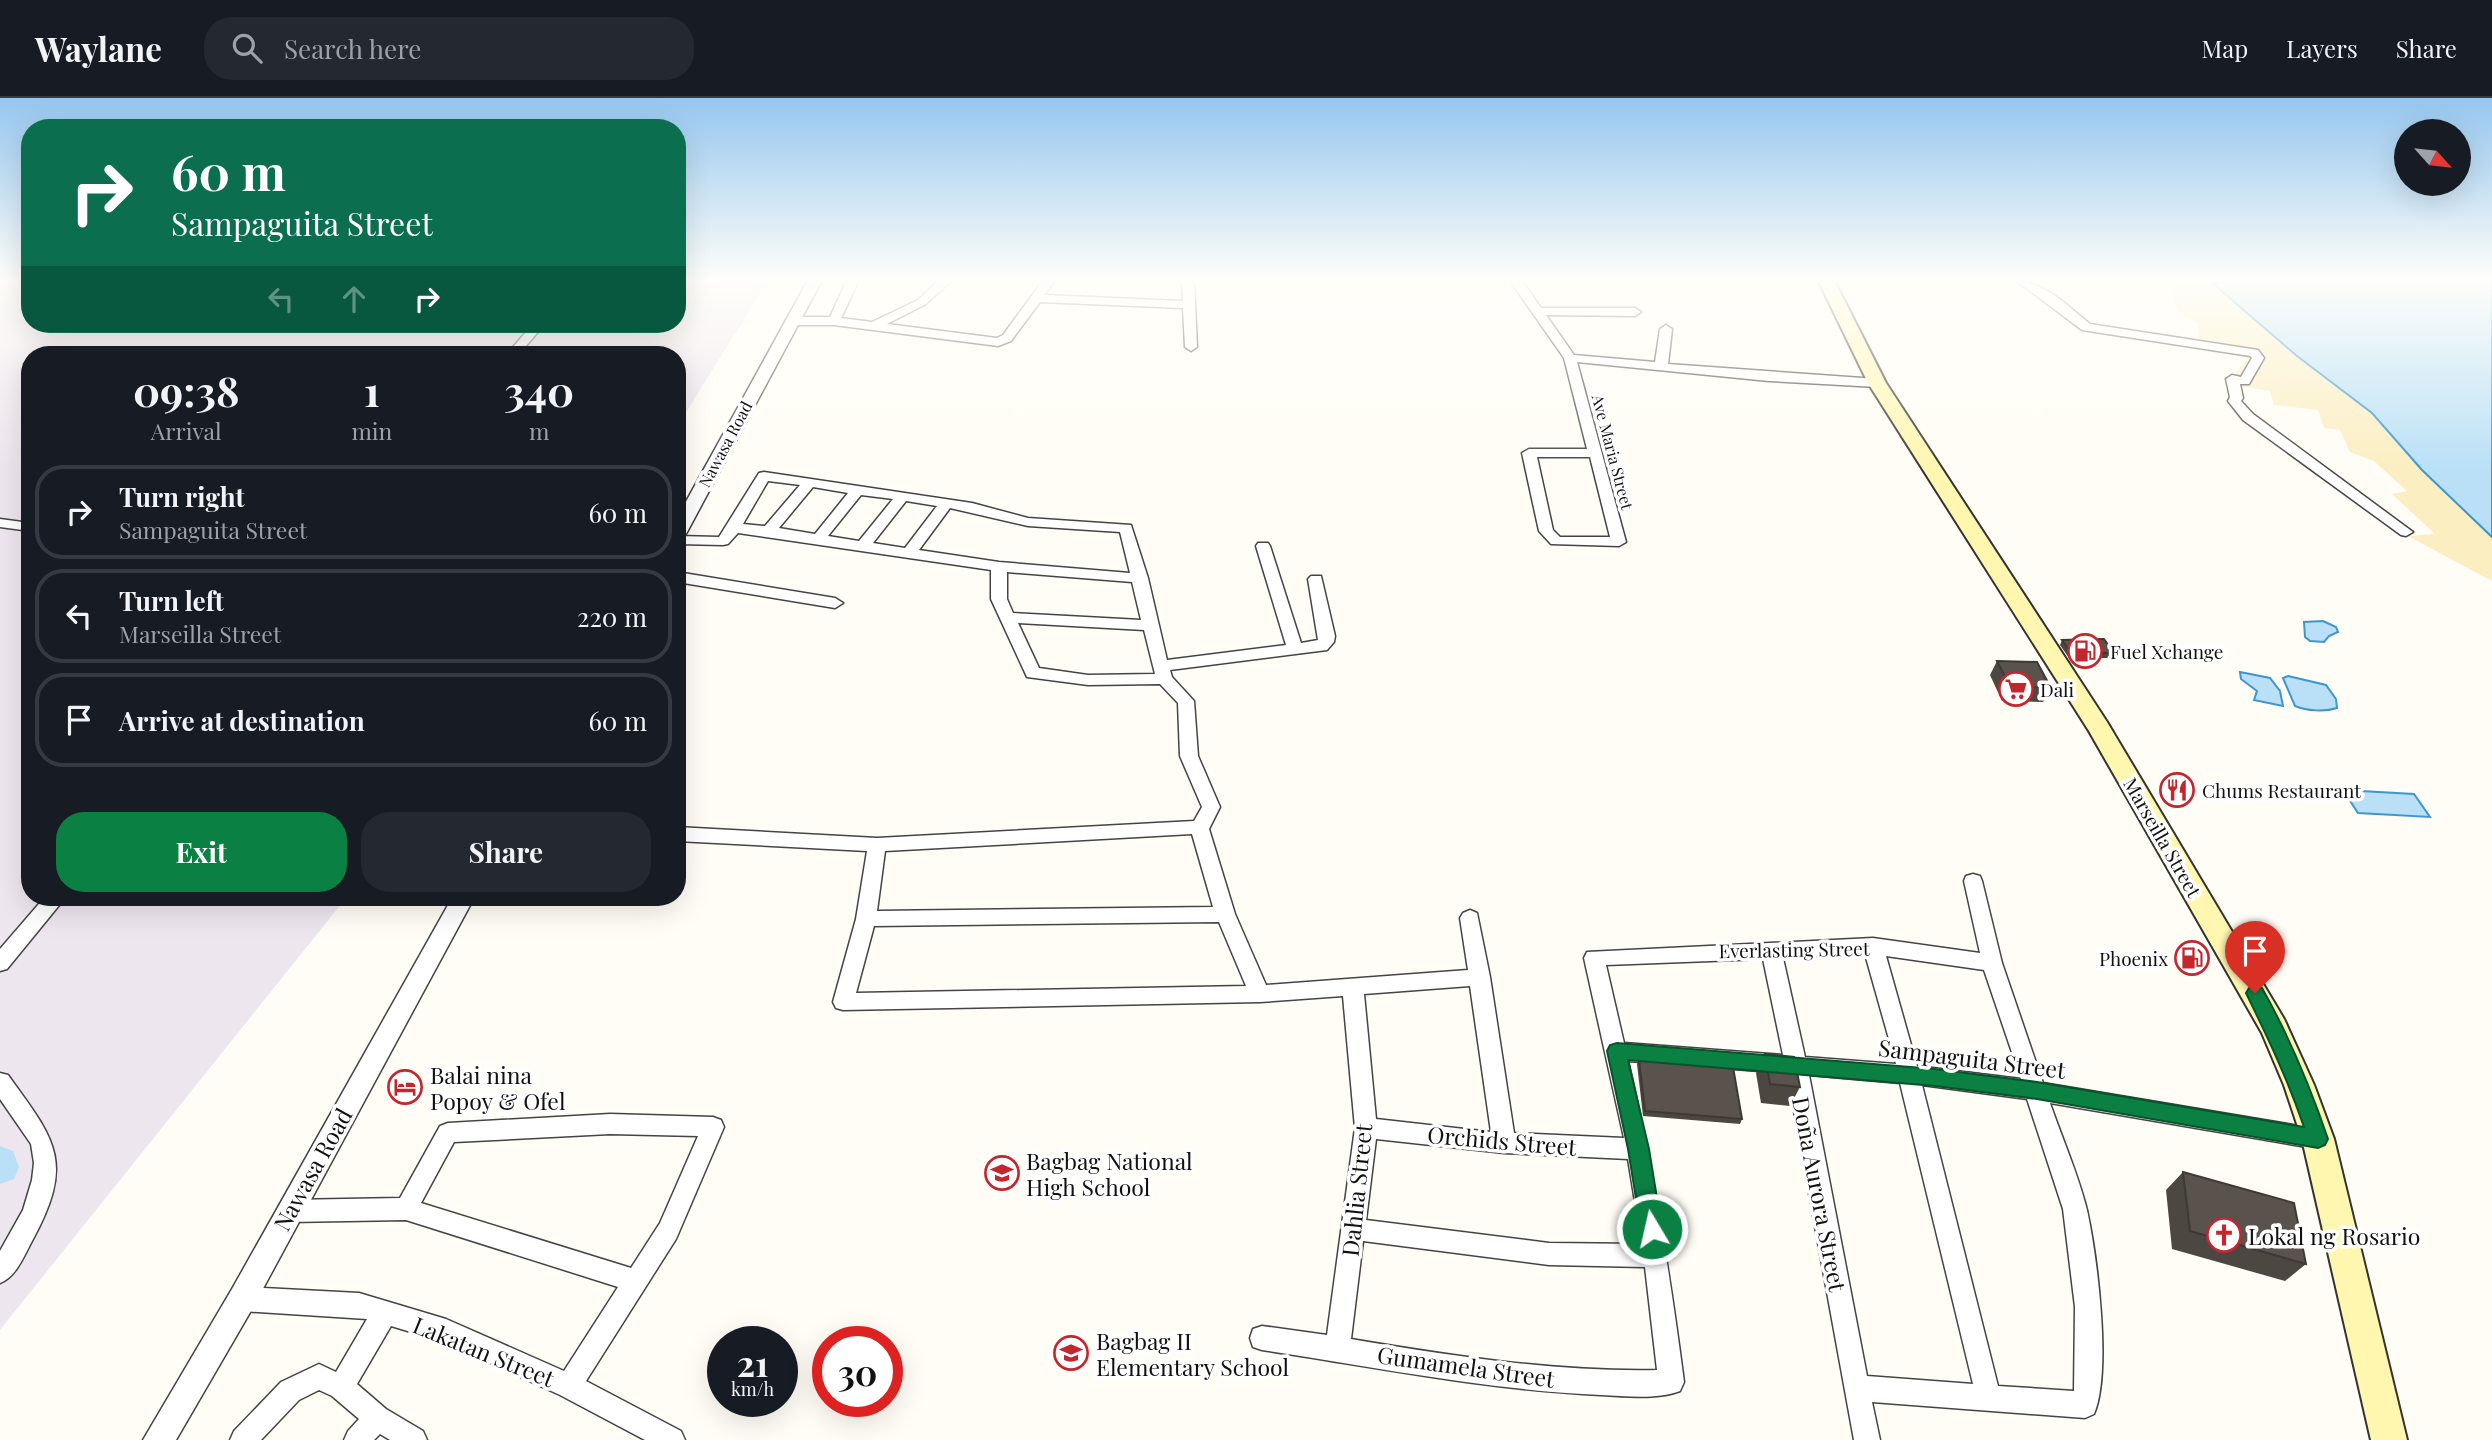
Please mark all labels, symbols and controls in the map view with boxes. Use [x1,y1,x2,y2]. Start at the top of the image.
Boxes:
search box [204,17,694,80]
text: Waylane [35,26,162,70]
icon: search [228,29,266,67]
text: Search here [284,31,421,66]
text: Map [2202,32,2248,64]
text: Layers [2286,32,2358,64]
text: Share [2396,32,2457,64]
north arrow [2394,119,2471,196]
map controls [2394,119,2471,196]
text: 60 m [171,138,286,203]
icon: right [56,147,147,238]
text: Sampaguita Street [171,201,433,244]
icon: left [262,280,300,318]
icon: ahead [335,280,373,318]
icon: right [408,280,446,318]
text: 09:38 [133,362,240,418]
text: 1 [364,362,380,418]
text: 340 [504,362,574,418]
street label: Ave Maria Street [1587,391,1639,512]
street label: Nawasa Road [694,397,756,491]
text: Arrival [151,415,222,446]
text: min [351,415,392,446]
text: m [529,415,549,446]
text: Turn right [119,479,245,514]
icon: right [60,493,98,531]
text: 60 m [588,495,647,530]
text: Sampaguita Street [119,514,307,545]
text: Turn left [119,583,224,618]
icon: left [60,597,98,635]
text: 220 m [577,599,647,634]
text: Marseilla Street [119,618,281,649]
fuel station icon: Fuel Xchange [2066,632,2104,670]
place label: Fuel Xchange [2110,638,2223,664]
supermarket icon: Dali [1997,670,2035,708]
place label: Dali [2040,676,2075,702]
icon: arrive [60,701,98,739]
text: Arrive at destination [119,703,365,738]
text: 60 m [588,703,647,738]
restaurant icon: Chums Restaurant [2158,771,2196,809]
street label: Marseilla Street [2118,773,2208,902]
place label: Chums Restaurant [2202,777,2361,803]
button: Exit [56,812,347,892]
button: Share [361,812,651,892]
pin [2225,921,2285,993]
icon: arrive [2236,932,2274,970]
street label: Everlasting Street [1718,935,1870,963]
fuel station icon: Phoenix [2173,939,2211,977]
place label: Phoenix [2099,945,2168,971]
street label: Sampaguita Street [1877,1031,2068,1085]
place label: Balai nina Popoy & Ofel [430,1059,566,1116]
hotel icon: Balai nina Popoy & Ofel [386,1068,424,1106]
street label: Doña Aurora Street [1786,1094,1854,1295]
street label: Nawasa Road [266,1102,358,1236]
street label: Orchids Street [1426,1118,1579,1162]
street label: Dahlia Street [1334,1121,1378,1258]
place label: Bagbag National High School [1026,1145,1193,1202]
school or university icon: Bagbag National High School [983,1154,1021,1192]
position arrow [1615,1192,1689,1266]
church icon: Lokal ng Rosario [2205,1216,2243,1254]
place label: Lokal ng Rosario [2248,1220,2420,1251]
street label: Lakatan Street [409,1309,560,1394]
place label: Bagbag II Elementary School [1096,1325,1289,1382]
speed limit sign: 30 [812,1326,903,1417]
school or university icon: Bagbag II Elementary School [1052,1334,1090,1372]
street label: Gumamela Street [1375,1338,1557,1394]
text: 21 [737,1339,768,1386]
text: km/h [731,1377,774,1401]

